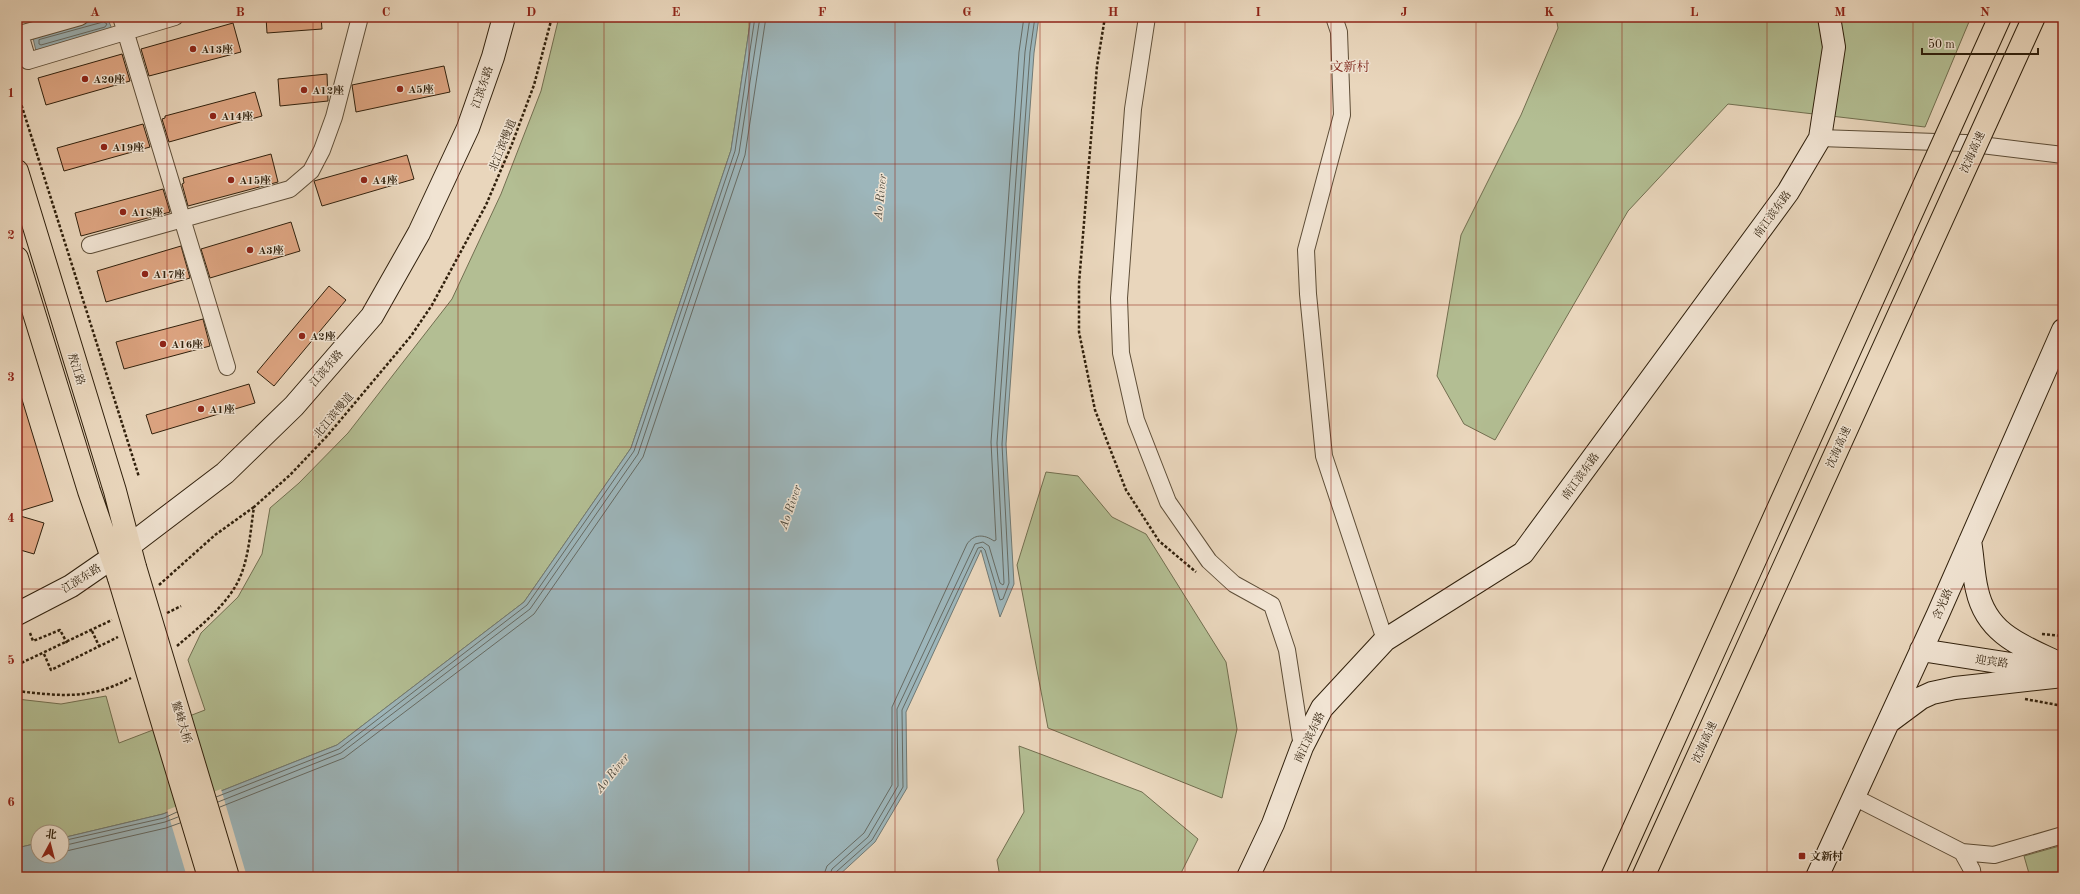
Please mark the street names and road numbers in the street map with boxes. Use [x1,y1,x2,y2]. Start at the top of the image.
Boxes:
street label: 江滨东路 [469,64,496,110]
street label: 北江滨慢道 [486,117,519,173]
street label: 沈海高速 [1958,129,1987,175]
street label: 南江滨东路 [1751,188,1794,240]
street label: 江滨东路 [307,347,346,389]
street label: 敖江路 [65,351,88,387]
street label: 北江滨慢道 [311,390,356,441]
street label: 沈海高速 [1824,424,1853,470]
street label: 南江滨东路 [1559,450,1602,502]
street label: 江滨东路 [59,561,103,596]
street label: 含光路 [1930,586,1955,622]
street label: 迎宾路 [1975,653,2009,670]
street label: 鳌峰大桥 [169,699,194,745]
street label: 南江滨东路 [1292,710,1327,765]
street label: 沈海高速 [1690,719,1719,765]

